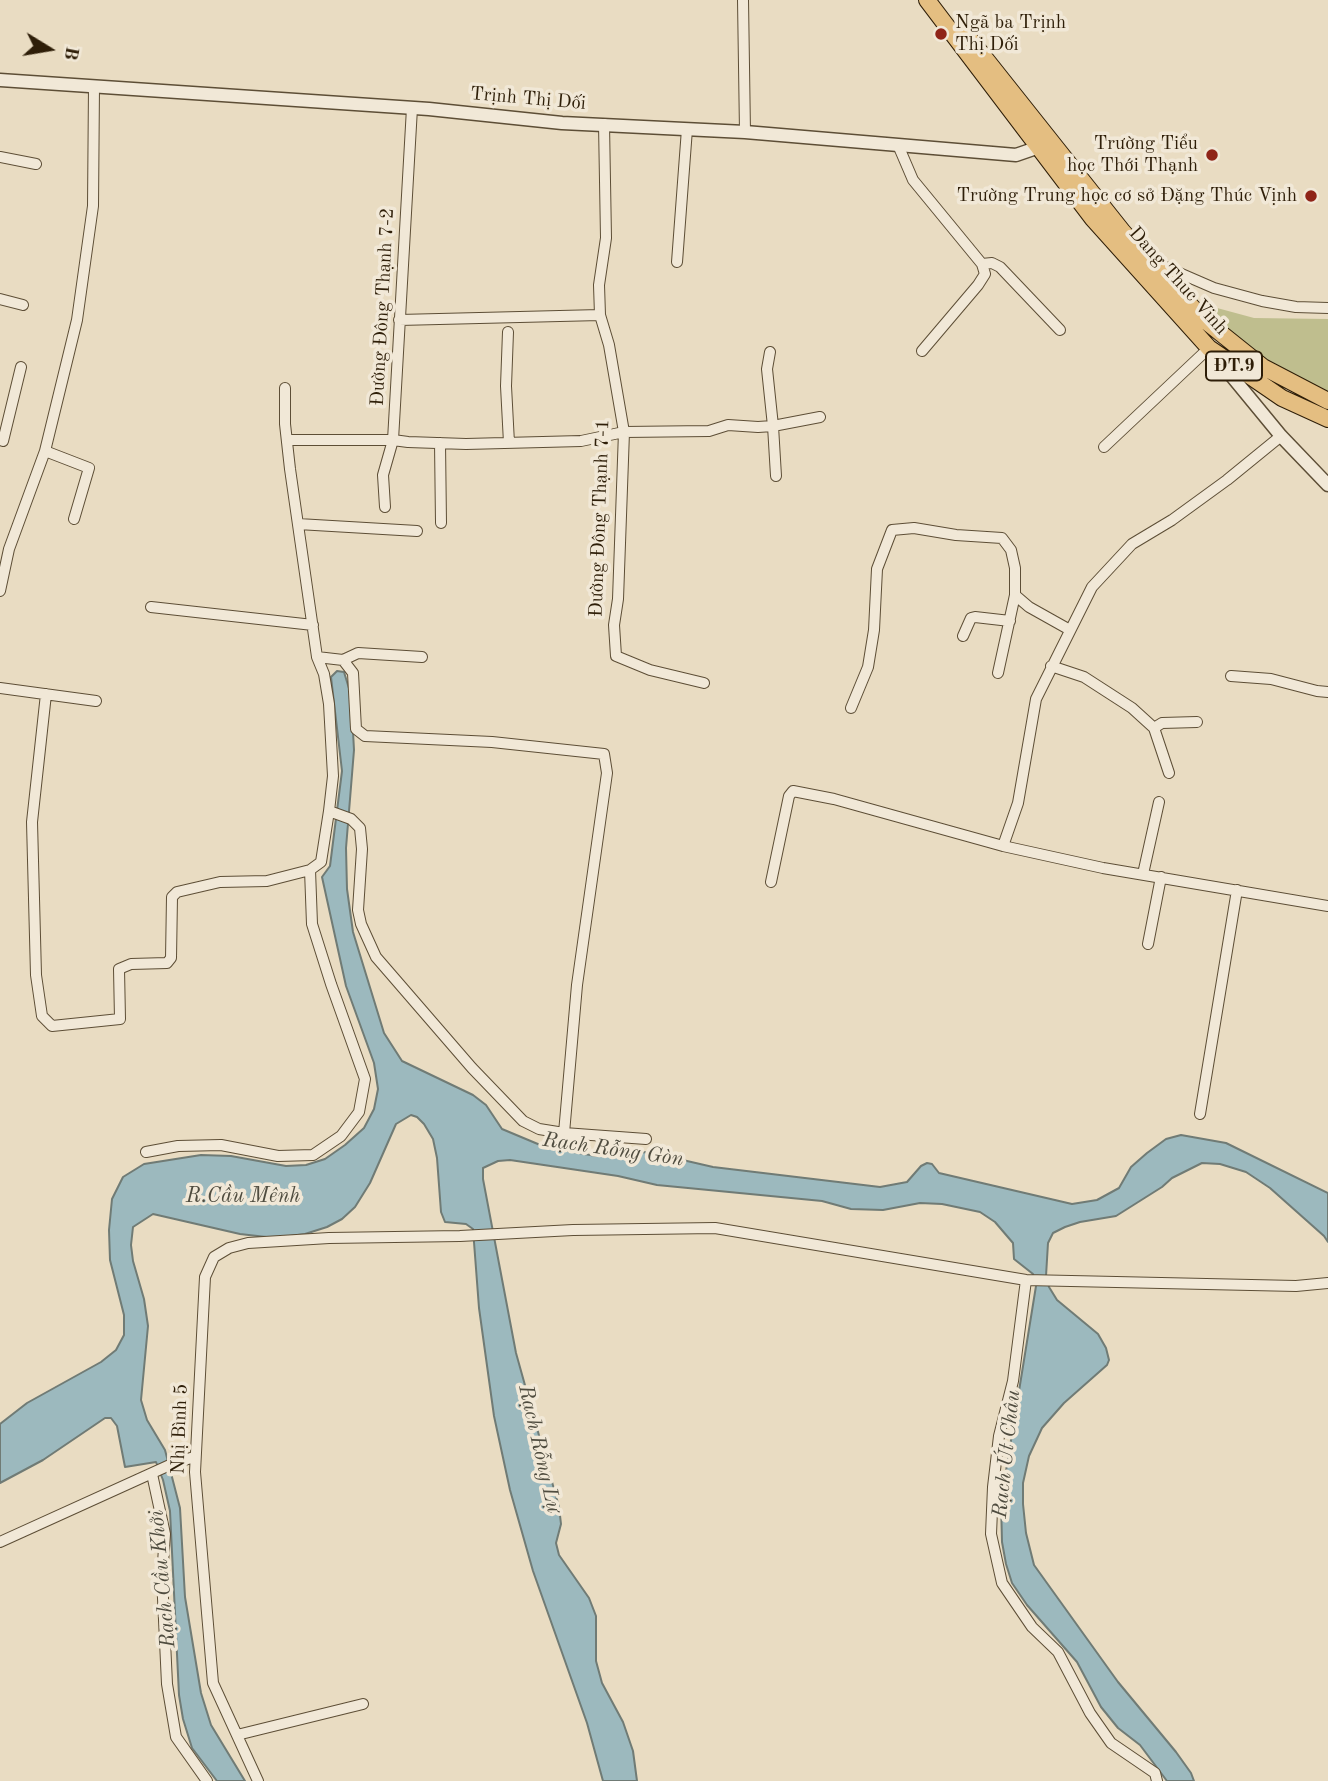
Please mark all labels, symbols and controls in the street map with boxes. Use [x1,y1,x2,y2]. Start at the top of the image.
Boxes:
place label: Ngã ba Trịnh Thị Dối [955,12,1066,56]
north arrow [14,14,84,84]
marker: Ngã ba Trịnh Thị Dối [933,26,949,42]
text: B [59,45,81,62]
street label: Trịnh Thị Dối [469,83,587,115]
place label: Trường Tiểu học Thới Thạnh [1067,133,1198,177]
marker: Trường Tiểu học Thới Thạnh [1204,147,1220,163]
place label: Trường Trung học cơ sở Đặng Thúc Vịnh [956,185,1297,207]
marker: Trường Trung học cơ sở Đặng Thúc Vịnh [1303,188,1319,204]
street label: Đường Đông Thạnh 7-2 [366,207,400,407]
street label: Dang Thuc Vinh [1124,222,1232,340]
road number: ĐT.9 [1206,352,1262,380]
street label: Đường Đông Thạnh 7-1 [585,419,615,617]
water label: Rạch Rỗng Gòn [541,1128,685,1172]
water label: R.Cầu Mênh [186,1183,300,1209]
water label: Rạch Rỗng Lự [512,1382,566,1516]
street label: Nhị Bình 5 [167,1383,193,1475]
water label: Rạch Út Châu [988,1389,1026,1519]
water label: Rạch Cầu Khởi [144,1509,182,1649]

